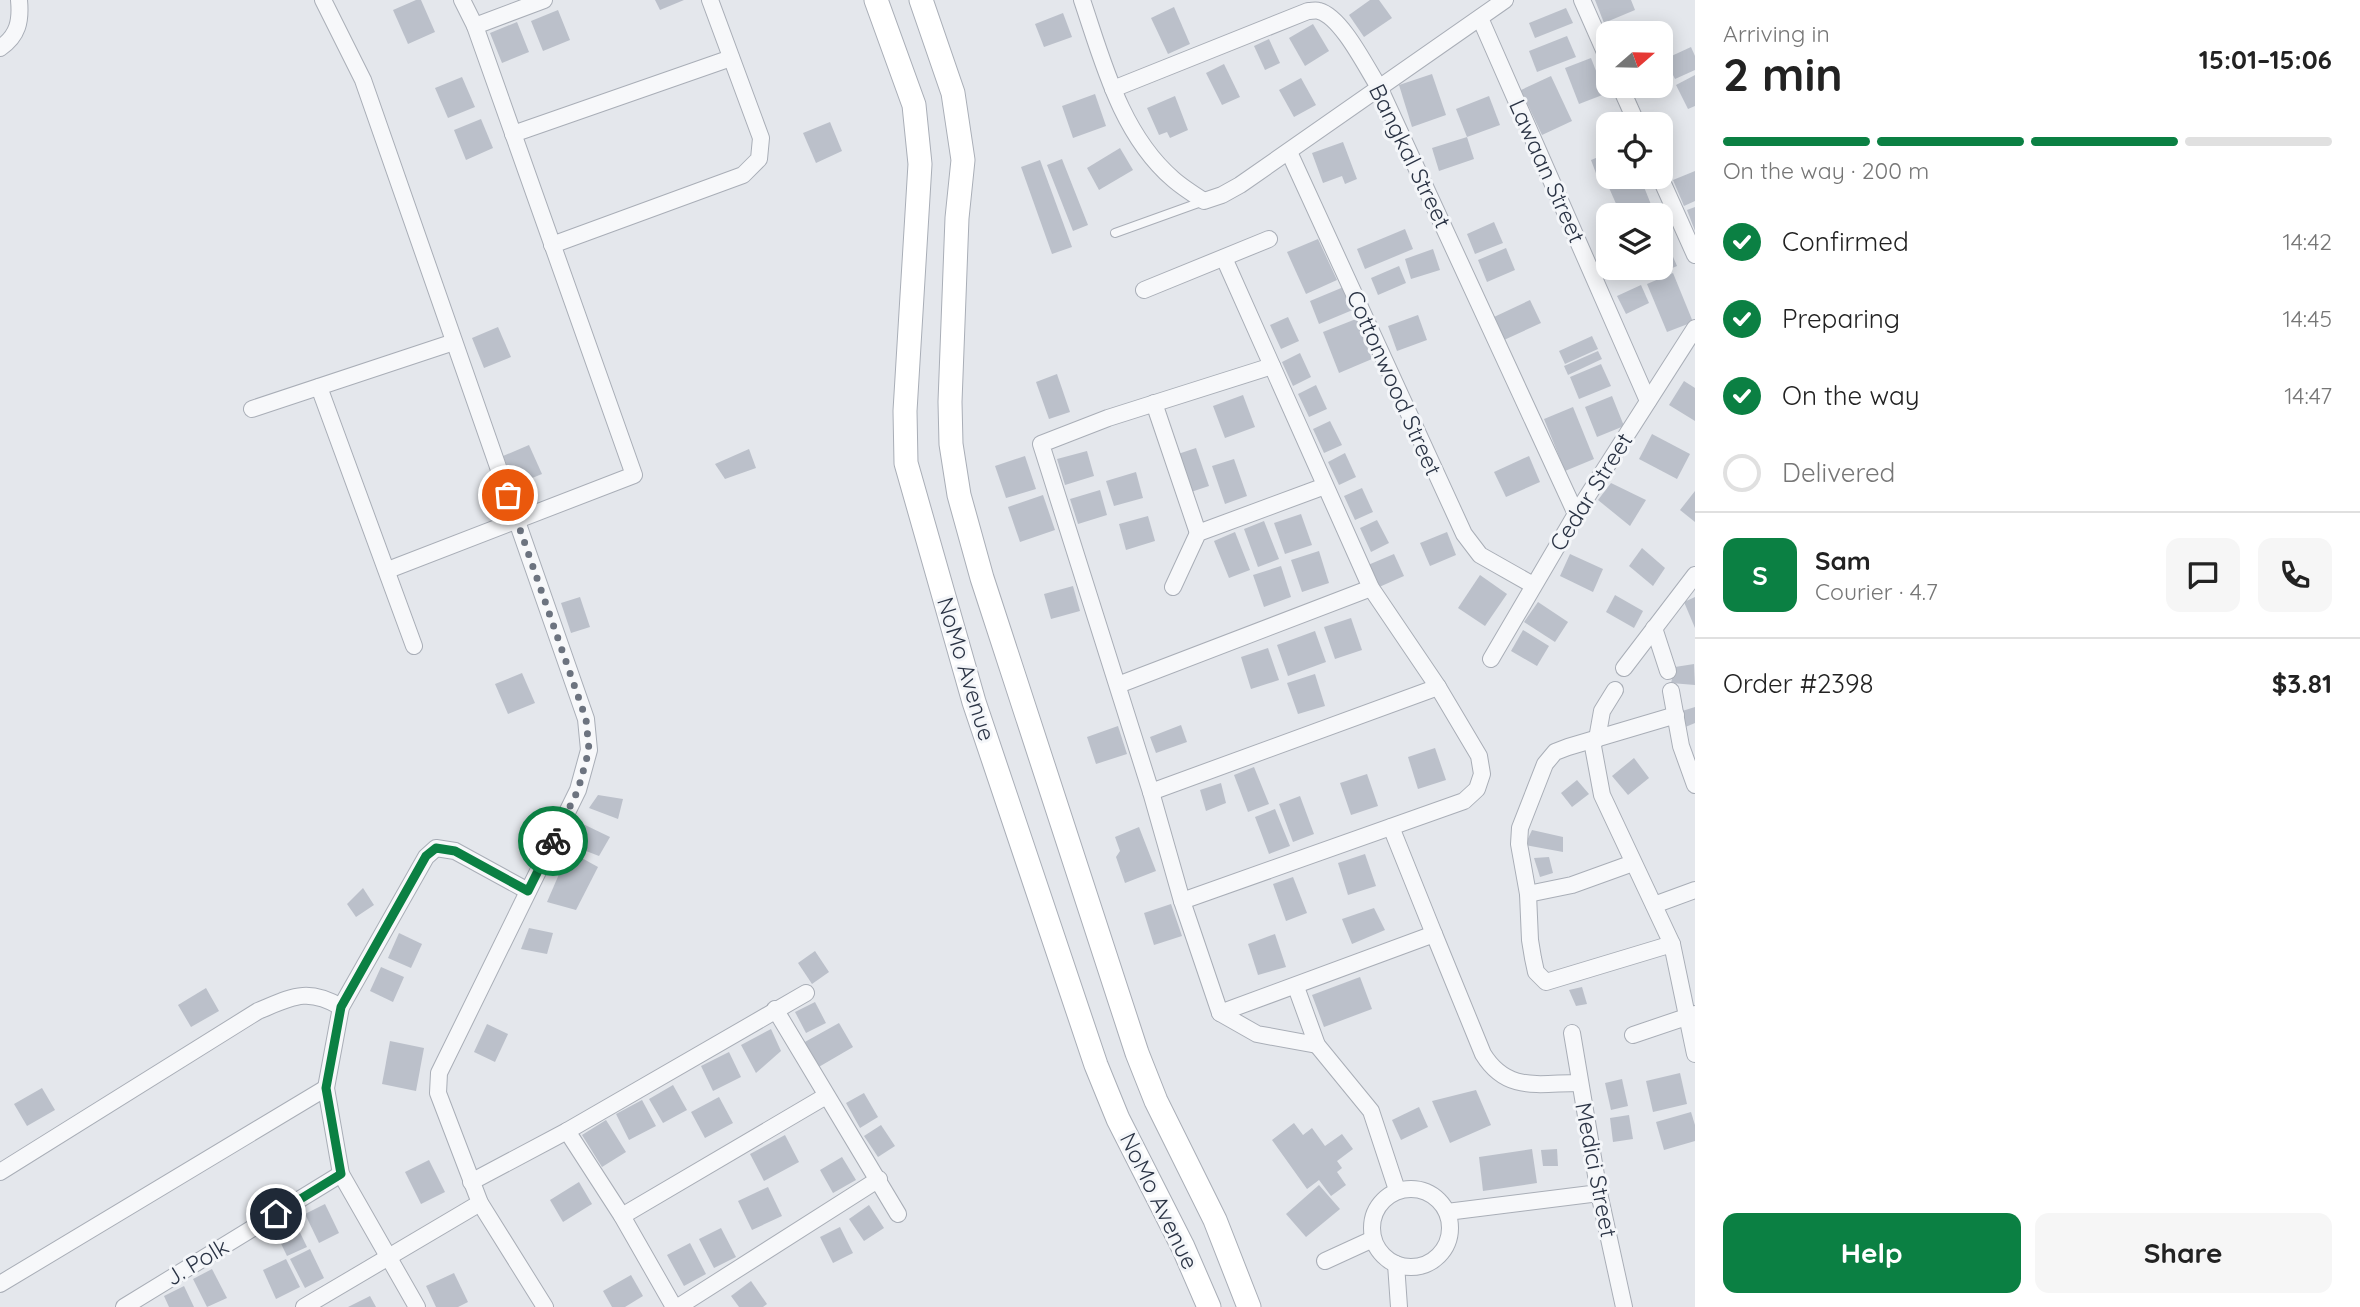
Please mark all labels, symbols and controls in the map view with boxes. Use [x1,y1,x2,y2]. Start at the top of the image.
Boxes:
text: Arriving in [1723,19,1830,48]
north arrow [1596,21,1673,98]
map controls [1596,21,1673,280]
text: 15:01–15:06 [2199,43,2332,76]
text: 2 min [1723,45,1843,103]
street label: Bangkal Street [1363,79,1458,233]
street label: Lawaan Street [1503,95,1592,247]
button: locate [1596,112,1673,189]
text: On the way · 200 m [1723,156,1929,185]
button: layers [1596,203,1673,280]
icon: check [1723,223,1761,261]
text: Confirmed [1782,225,1909,258]
text: 14:42 [2283,227,2332,256]
street label: Cottonwood Street [1341,286,1448,480]
icon: check [1723,300,1761,338]
text: Preparing [1782,302,1900,335]
text: 14:45 [2283,304,2332,333]
icon: check [1723,377,1761,415]
text: On the way [1782,379,1920,412]
text: 14:47 [2284,381,2332,410]
street label: Cedar Street [1543,427,1638,556]
text: Delivered [1782,456,1895,489]
pin [478,465,538,525]
icon: bag [489,476,527,514]
button: chat [2166,538,2240,612]
button: phone [2258,538,2332,612]
text: Sam [1815,544,1871,577]
text: S [1752,559,1768,592]
text: Courier · 4.7 [1815,577,1938,606]
street label: NoMo Avenue [931,594,1002,744]
text: Order #2398 [1723,667,1874,700]
text: $3.81 [2272,667,2332,700]
courier [518,806,588,876]
icon: bike [534,822,572,860]
street label: Medici Street [1569,1100,1624,1240]
street label: NoMo Avenue [1114,1128,1205,1274]
pin [246,1184,306,1244]
icon: home [257,1195,295,1233]
button: Help [1723,1213,2021,1293]
button: Share [2035,1213,2332,1293]
street label: J. Polk [160,1231,234,1292]

